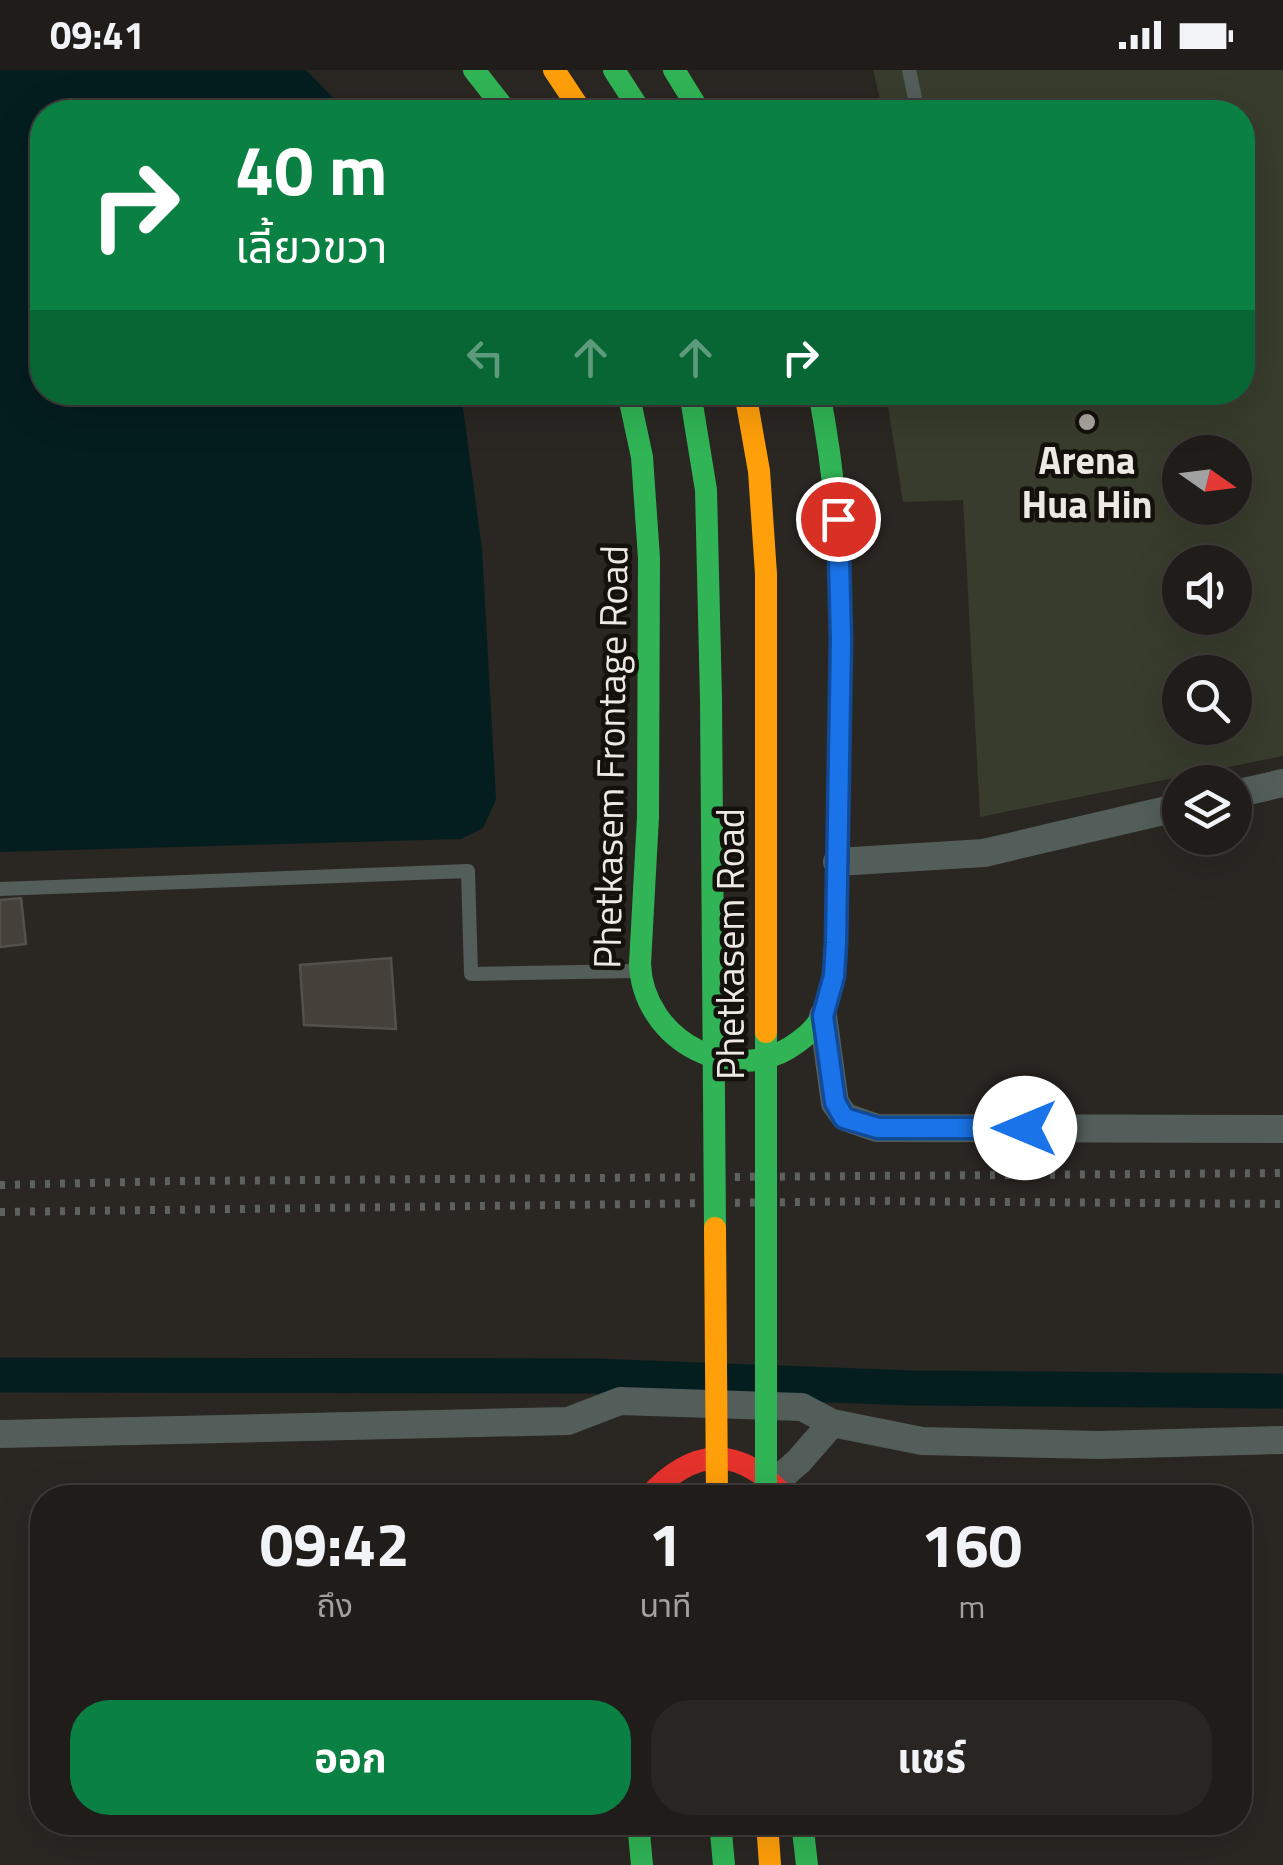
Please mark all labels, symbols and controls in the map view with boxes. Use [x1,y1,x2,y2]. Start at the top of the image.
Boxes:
text: 09:41 [50,6,145,64]
text: 40 m [235,116,388,222]
icon: right [70,140,200,270]
text: เลี้ยวขวา [235,212,387,280]
icon: left [458,330,513,385]
icon: ahead [563,330,618,385]
icon: ahead [668,330,723,385]
icon: right [773,330,828,385]
marker: Arena Hua Hin [1076,411,1098,433]
place label: Arena Hua Hin [1021,431,1153,533]
north arrow [1162,435,1252,525]
map controls [1162,435,1252,855]
pin [796,477,881,562]
icon: arrive [811,492,866,547]
street label: Phetkasem Frontage Road [577,545,643,969]
button: sound [1162,545,1252,635]
button: search [1162,655,1252,745]
button: layers [1162,765,1252,855]
street label: Phetkasem Road [701,808,759,1080]
position arrow [973,1076,1077,1180]
text: 09:42 [260,1498,410,1589]
text: 1 [649,1498,682,1589]
text: 160 [921,1499,1022,1590]
text: ถึง [316,1581,353,1629]
text: นาที [639,1581,692,1629]
text: m [958,1582,985,1630]
button: ออก [70,1700,631,1815]
button: แชร์ [651,1700,1212,1815]

